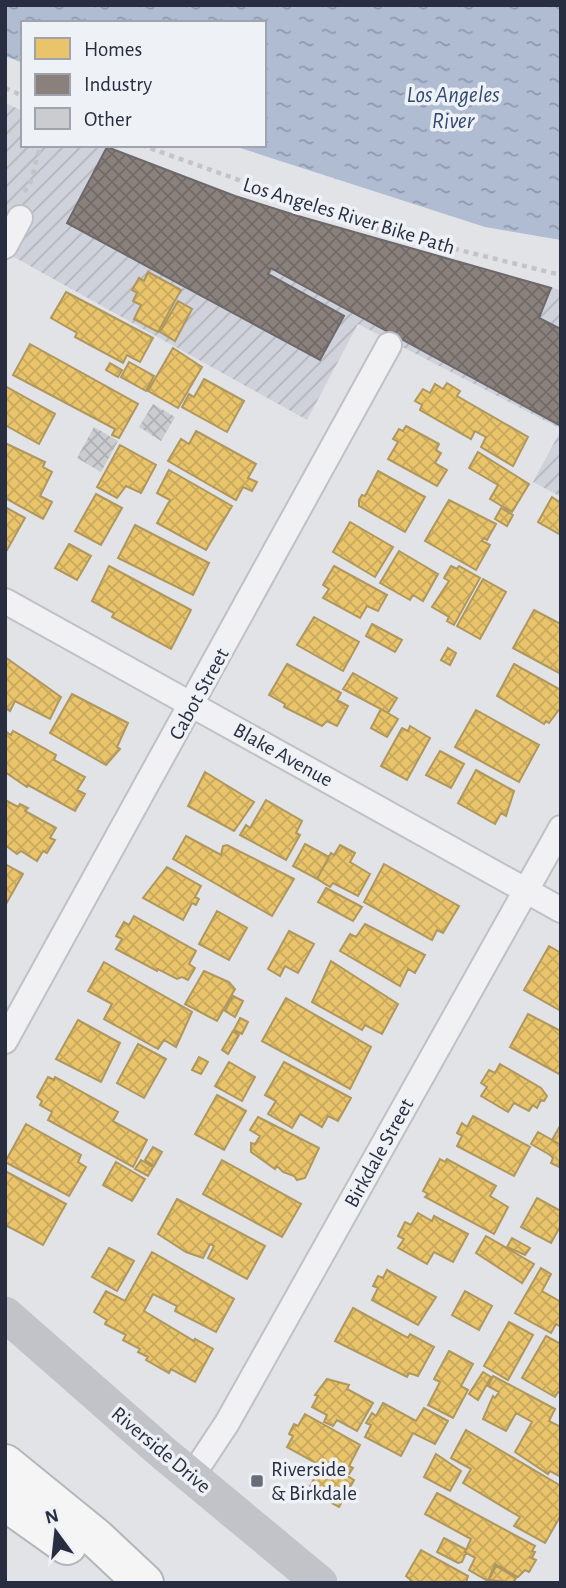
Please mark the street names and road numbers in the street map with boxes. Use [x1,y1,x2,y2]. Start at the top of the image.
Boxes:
street label: Los Angeles River Bike Path [241,174,457,258]
street label: Cabot Street [165,644,233,743]
street label: Blake Avenue [230,719,336,791]
street label: Birkdale Street [341,1095,418,1211]
street label: Riverside Drive [107,1403,215,1497]

